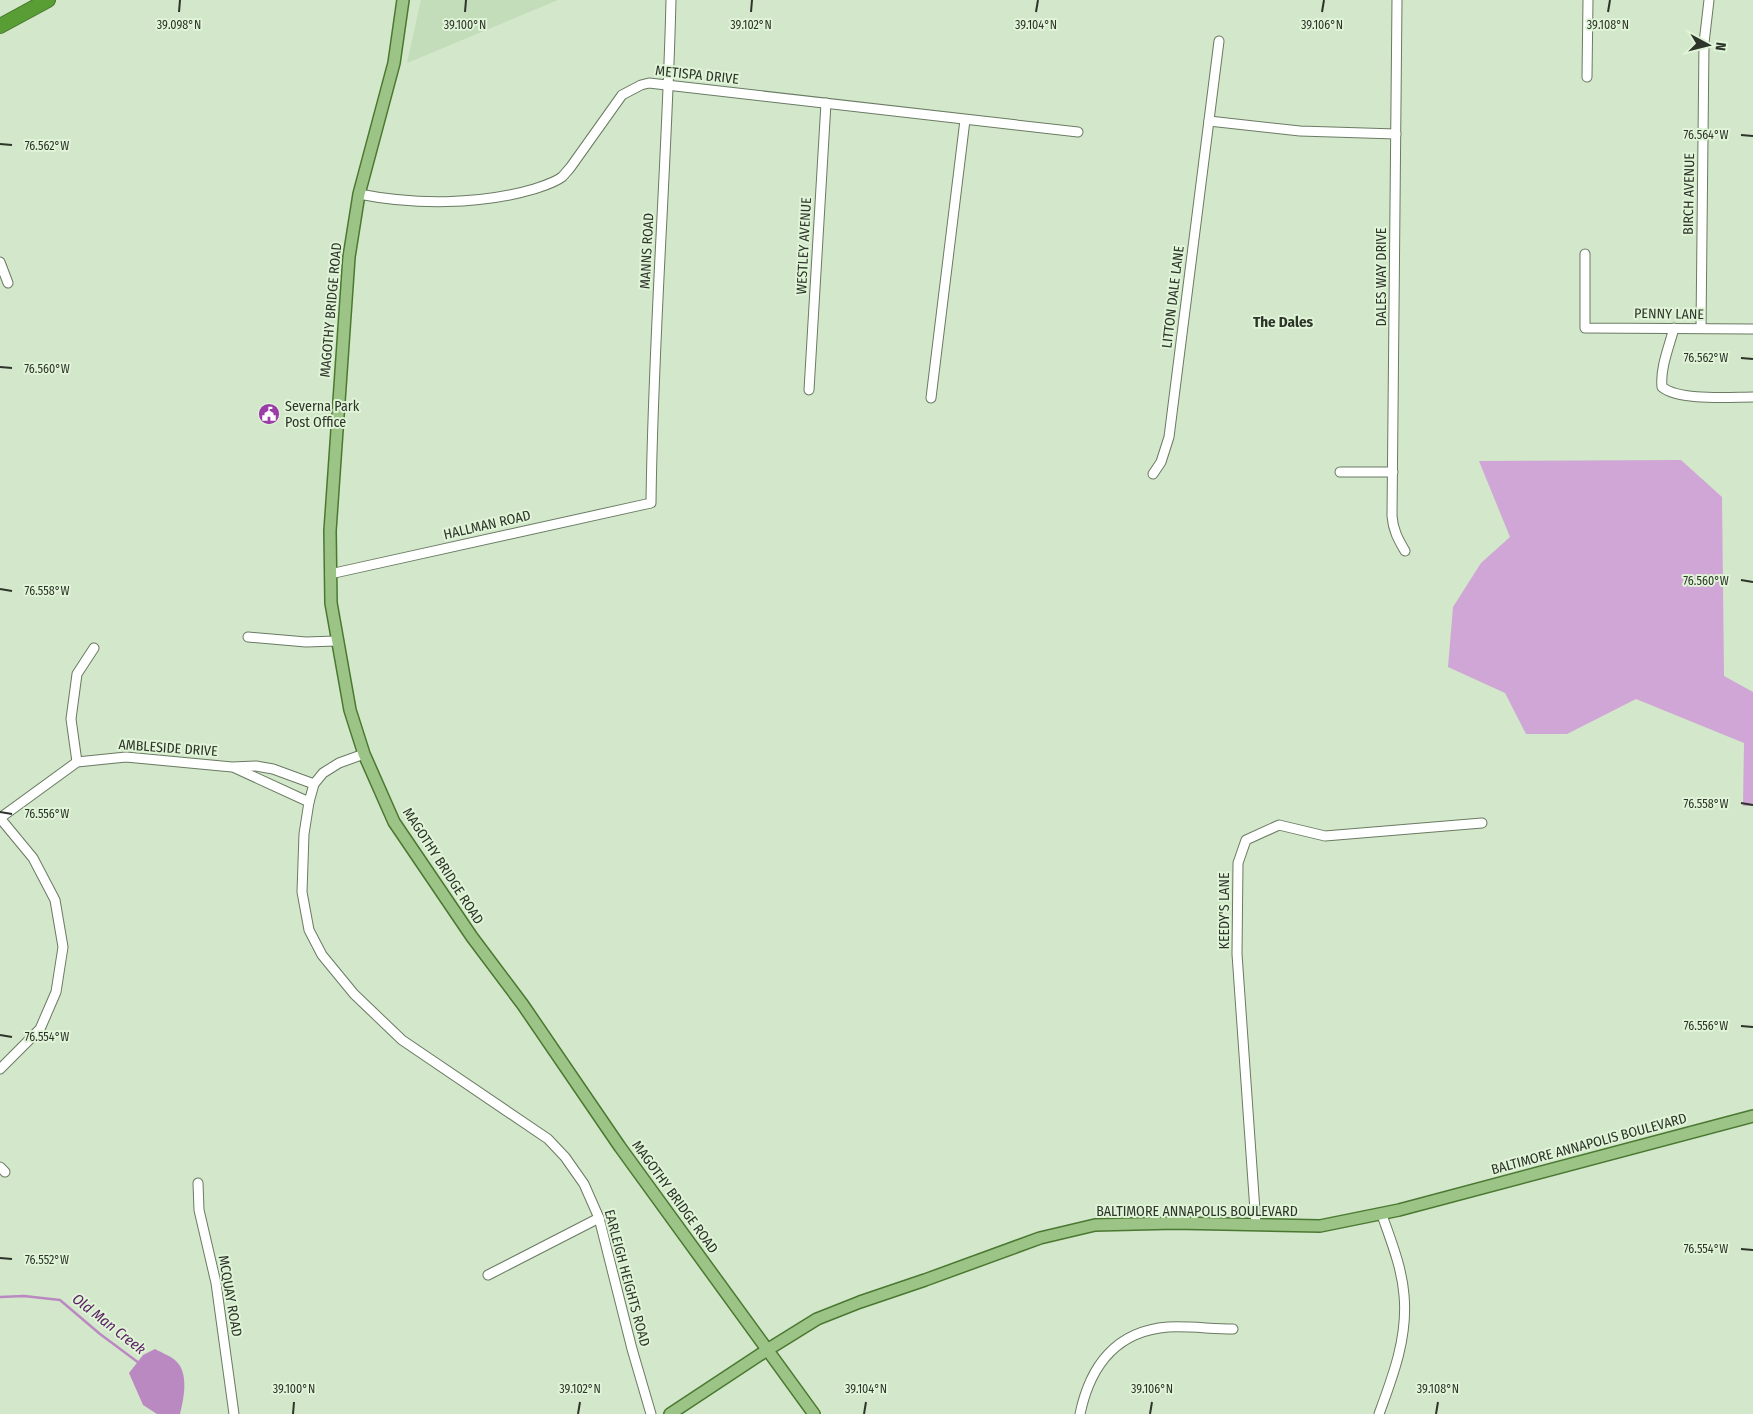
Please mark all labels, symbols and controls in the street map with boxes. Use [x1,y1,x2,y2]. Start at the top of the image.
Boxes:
text: 39.098°N [157,18,201,32]
text: 39.100°N [444,18,486,32]
text: 39.102°N [730,18,772,32]
text: 39.104°N [1015,18,1057,32]
text: 39.106°N [1301,18,1343,32]
text: 39.108°N [1587,18,1629,32]
north arrow [1683,20,1733,70]
text: N [1711,41,1729,52]
street label: METISPA DRIVE [654,62,740,88]
text: 76.564°W [1683,128,1729,142]
text: 76.562°W [25,139,69,153]
street label: BIRCH AVENUE [1680,152,1698,235]
street label: WESTLEY AVENUE [793,197,815,295]
street label: MANNS ROAD [637,213,657,289]
street label: DALES WAY DRIVE [1373,227,1390,326]
street label: MAGOTHY BRIDGE ROAD [317,242,345,378]
street label: LITTON DALE LANE [1158,244,1188,349]
street label: PENNY LANE [1634,305,1704,323]
district label: The Dales [1253,313,1314,331]
text: 76.562°W [1684,351,1728,365]
text: 76.560°W [24,362,70,376]
place label: Severna Park Post Office [285,398,360,431]
public building icon: Severna Park Post Office [257,402,281,426]
street label: HALLMAN ROAD [442,507,532,543]
text: 76.560°W [1683,574,1729,588]
text: 76.558°W [25,584,69,598]
street label: AMBLESIDE DRIVE [118,736,219,760]
text: 76.558°W [1684,797,1728,811]
street label: MAGOTHY BRIDGE ROAD [399,805,487,927]
text: 76.556°W [25,807,69,821]
street label: KEEDY'S LANE [1216,872,1233,950]
text: 76.556°W [1684,1019,1728,1033]
text: 76.554°W [25,1030,69,1044]
street label: BALTIMORE ANNAPOLIS BOULEVARD [1489,1110,1689,1178]
street label: MAGOTHY BRIDGE ROAD [628,1137,722,1257]
street label: BALTIMORE ANNAPOLIS BOULEVARD [1096,1203,1298,1220]
street label: EARLEIGH HEIGHTS ROAD [601,1208,653,1348]
text: 76.554°W [1684,1242,1728,1256]
text: 76.552°W [25,1253,69,1267]
street label: MCQUAY ROAD [214,1254,246,1338]
water label: Old Man Creek [69,1290,150,1359]
text: 39.100°N [273,1382,315,1396]
text: 39.102°N [559,1382,601,1396]
text: 39.104°N [845,1382,887,1396]
text: 39.106°N [1131,1382,1173,1396]
text: 39.108°N [1417,1382,1459,1396]

